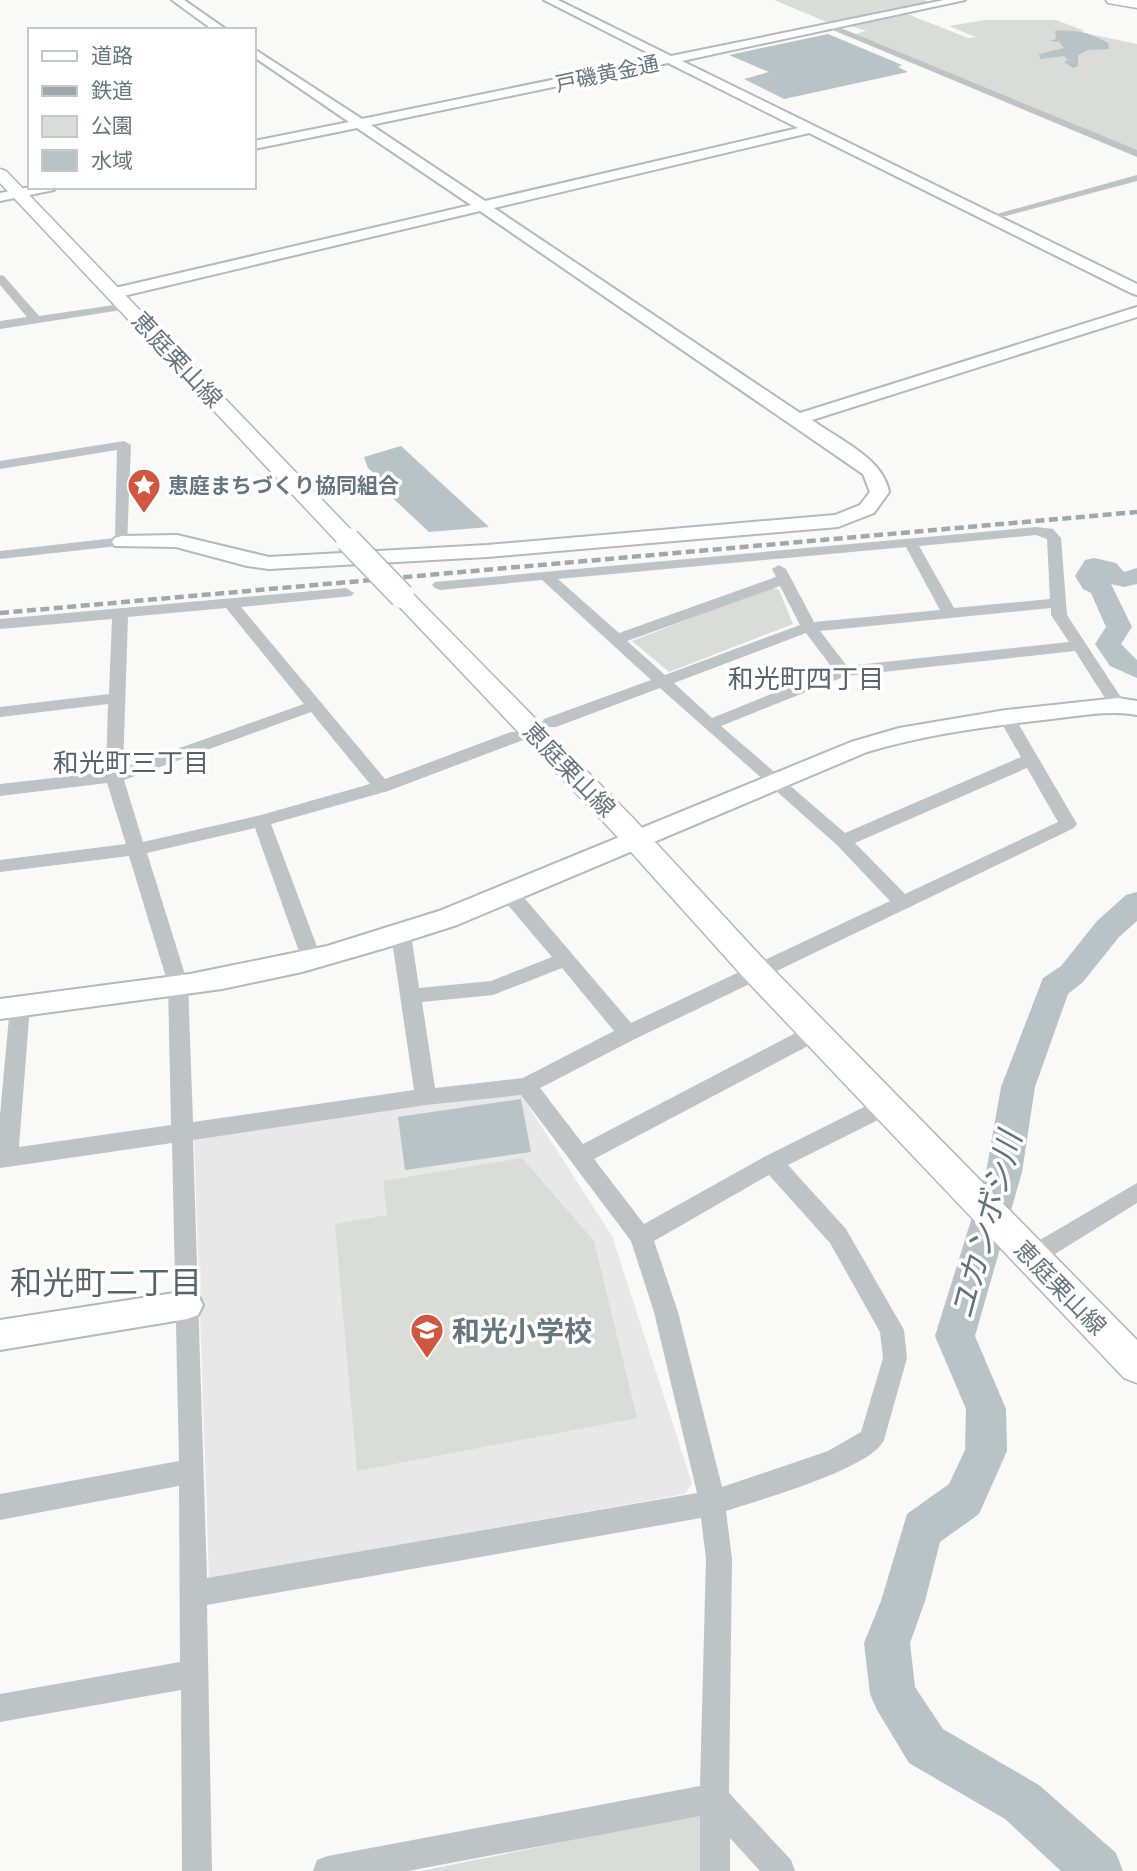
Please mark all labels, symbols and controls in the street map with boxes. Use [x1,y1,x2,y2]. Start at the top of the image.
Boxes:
legend [28,28,256,189]
text: 道路 [91,42,133,68]
street label: 戸磯黄金通 [553,49,661,97]
text: 鉄道 [91,77,133,103]
text: 公園 [91,112,133,138]
text: 水域 [91,147,133,173]
street label: 恵庭栗山線 [126,305,230,413]
place icon: 恵庭まちづくり協同組合 [125,466,163,515]
place label: 恵庭まちづくり協同組合 [168,472,399,498]
district label: 和光町四丁目 [728,663,884,694]
street label: 恵庭栗山線 [518,716,622,822]
district label: 和光町三丁目 [53,747,209,778]
water label: ユカンボシ川 [942,1124,1029,1323]
street label: 恵庭栗山線 [1009,1234,1113,1340]
district label: 和光町二丁目 [10,1263,202,1301]
school or university icon: 和光小学校 [408,1311,446,1360]
place label: 和光小学校 [452,1314,592,1347]

